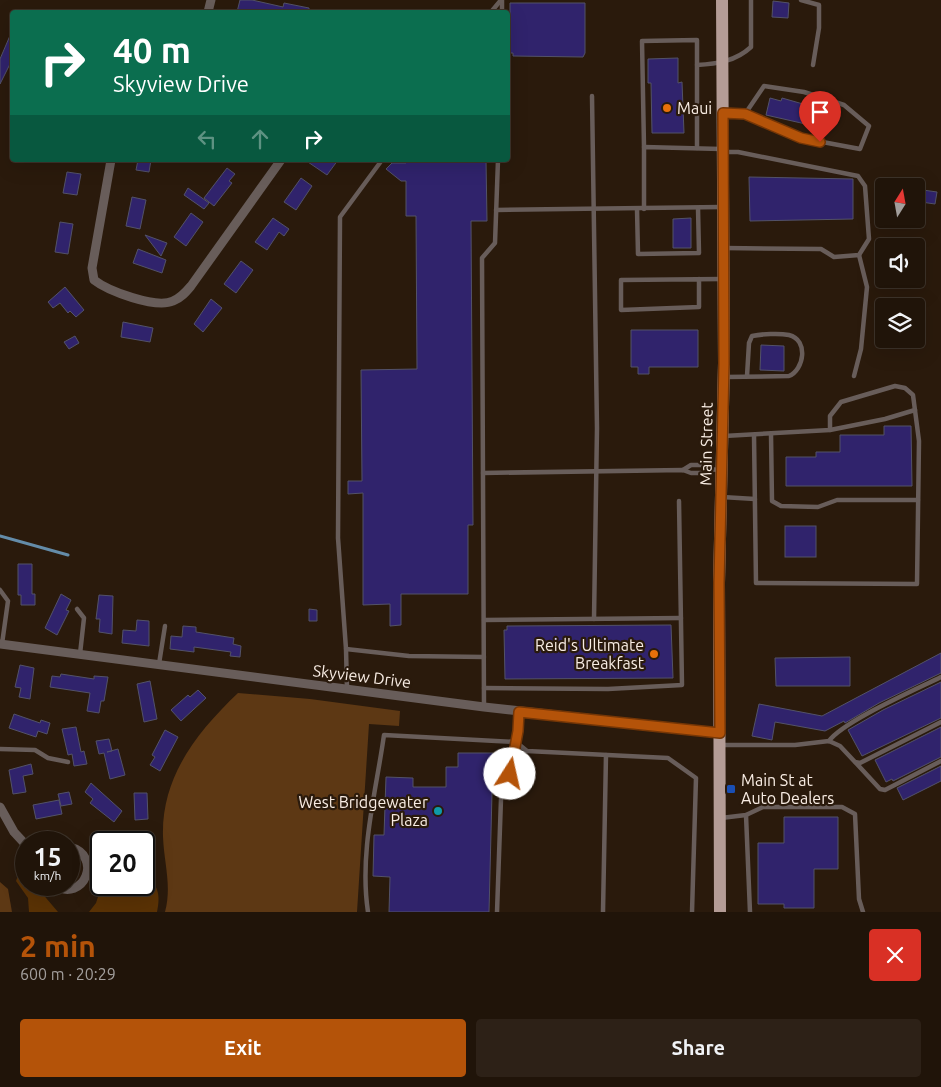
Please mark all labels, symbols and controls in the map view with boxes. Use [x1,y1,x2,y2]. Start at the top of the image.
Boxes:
icon: right [30,30,95,95]
text: 40 m [113,30,191,70]
text: Skyview Drive [113,71,249,96]
pin [799,91,841,142]
icon: arrive [806,98,834,126]
place label: Maui [677,99,712,117]
marker: Maui [661,102,673,114]
icon: left [193,125,221,153]
icon: ahead [246,125,274,153]
icon: right [299,125,327,153]
north arrow [875,178,925,228]
map controls [875,178,925,348]
button: sound [875,238,925,288]
button: layers [875,298,925,348]
street label: Main Street [696,401,716,486]
place label: Reid's Ultimate Breakfast [535,636,645,672]
marker: Reid's Ultimate Breakfast [648,648,660,660]
street label: Skyview Drive [312,661,412,691]
position arrow [483,747,535,799]
place label: Main St at Auto Dealers [741,771,834,807]
marker: Main St at Auto Dealers [725,783,737,795]
place label: West Bridgewater Plaza [298,793,428,829]
marker: West Bridgewater Plaza [432,805,444,817]
speed limit sign: 20 [90,831,155,896]
text: 15 [33,843,62,871]
text: km/h [34,869,61,882]
text: 2 min [20,929,96,963]
button: close [869,929,921,981]
text: 600 m · 20:29 [20,965,116,983]
button: Exit [20,1019,466,1077]
button: Share [476,1019,921,1077]

